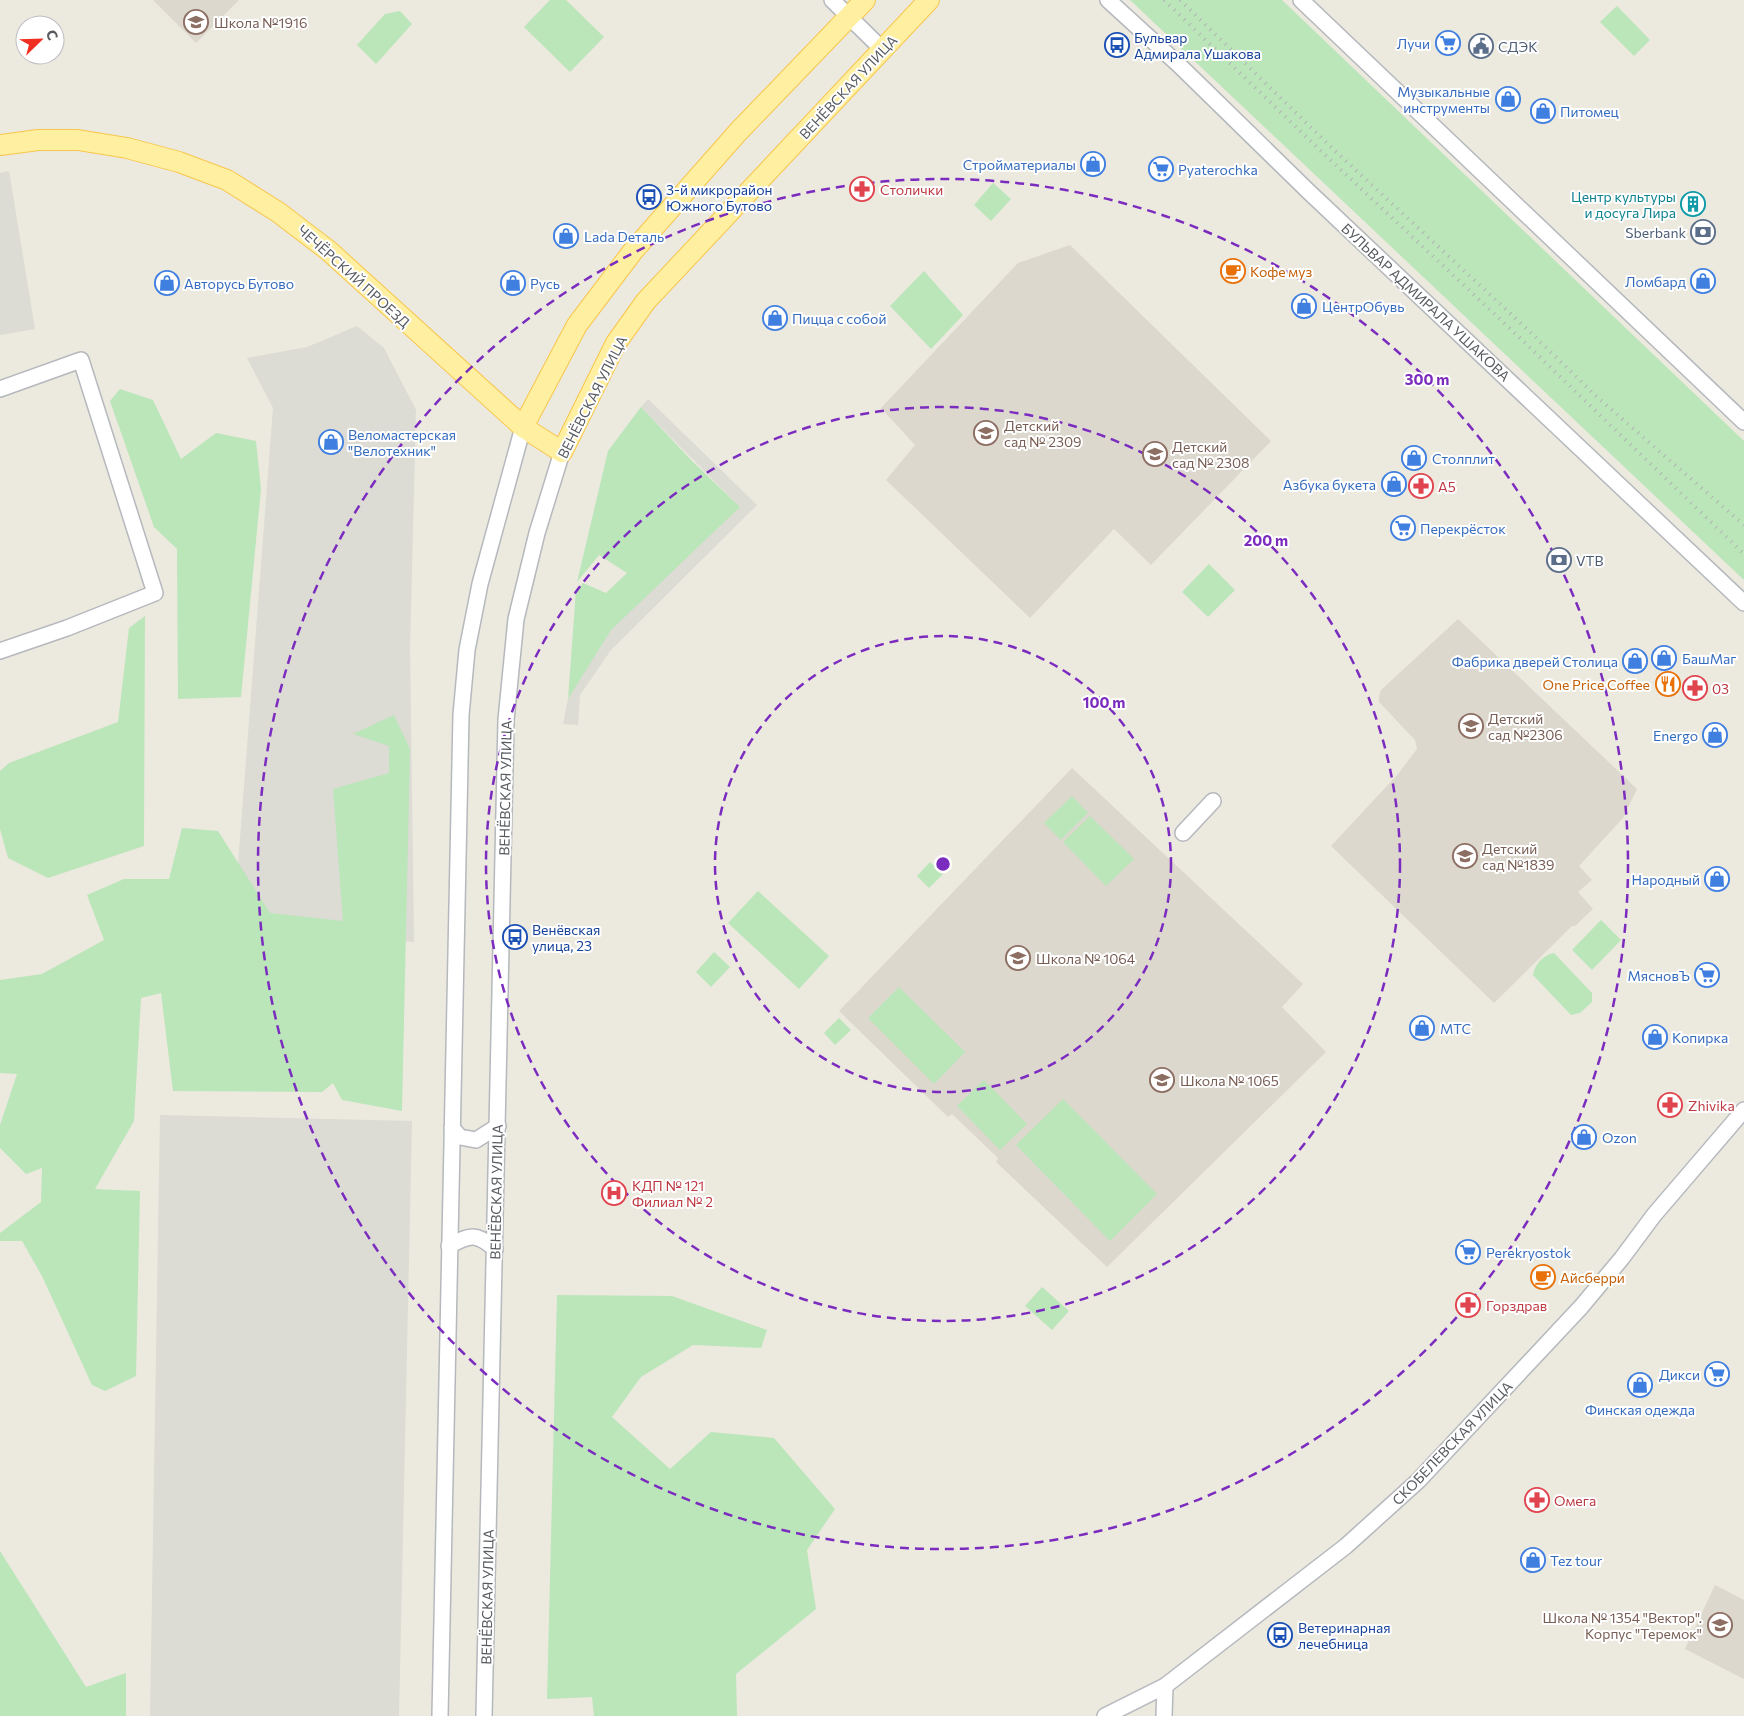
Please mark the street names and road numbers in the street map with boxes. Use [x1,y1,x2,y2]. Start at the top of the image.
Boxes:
street label: ВЕНЁВСКАЯ УЛИЦА [796,31,901,142]
street label: БУЛЬВАР АДМИРАЛА УШАКОВА [1338,219,1514,385]
street label: ЧЕЧЁРСКИЙ ПРОЕЗД [294,221,414,331]
street label: ВЕНЁВСКАЯ УЛИЦА [554,332,630,461]
street label: ВЕНЁВСКАЯ УЛИЦА [495,720,515,856]
street label: ВЕНЁВСКАЯ УЛИЦА [486,1124,506,1260]
street label: СКОБЕЛЕВСКАЯ УЛИЦА [1389,1377,1516,1508]
street label: ВЕНЁВСКАЯ УЛИЦА [477,1529,497,1665]

